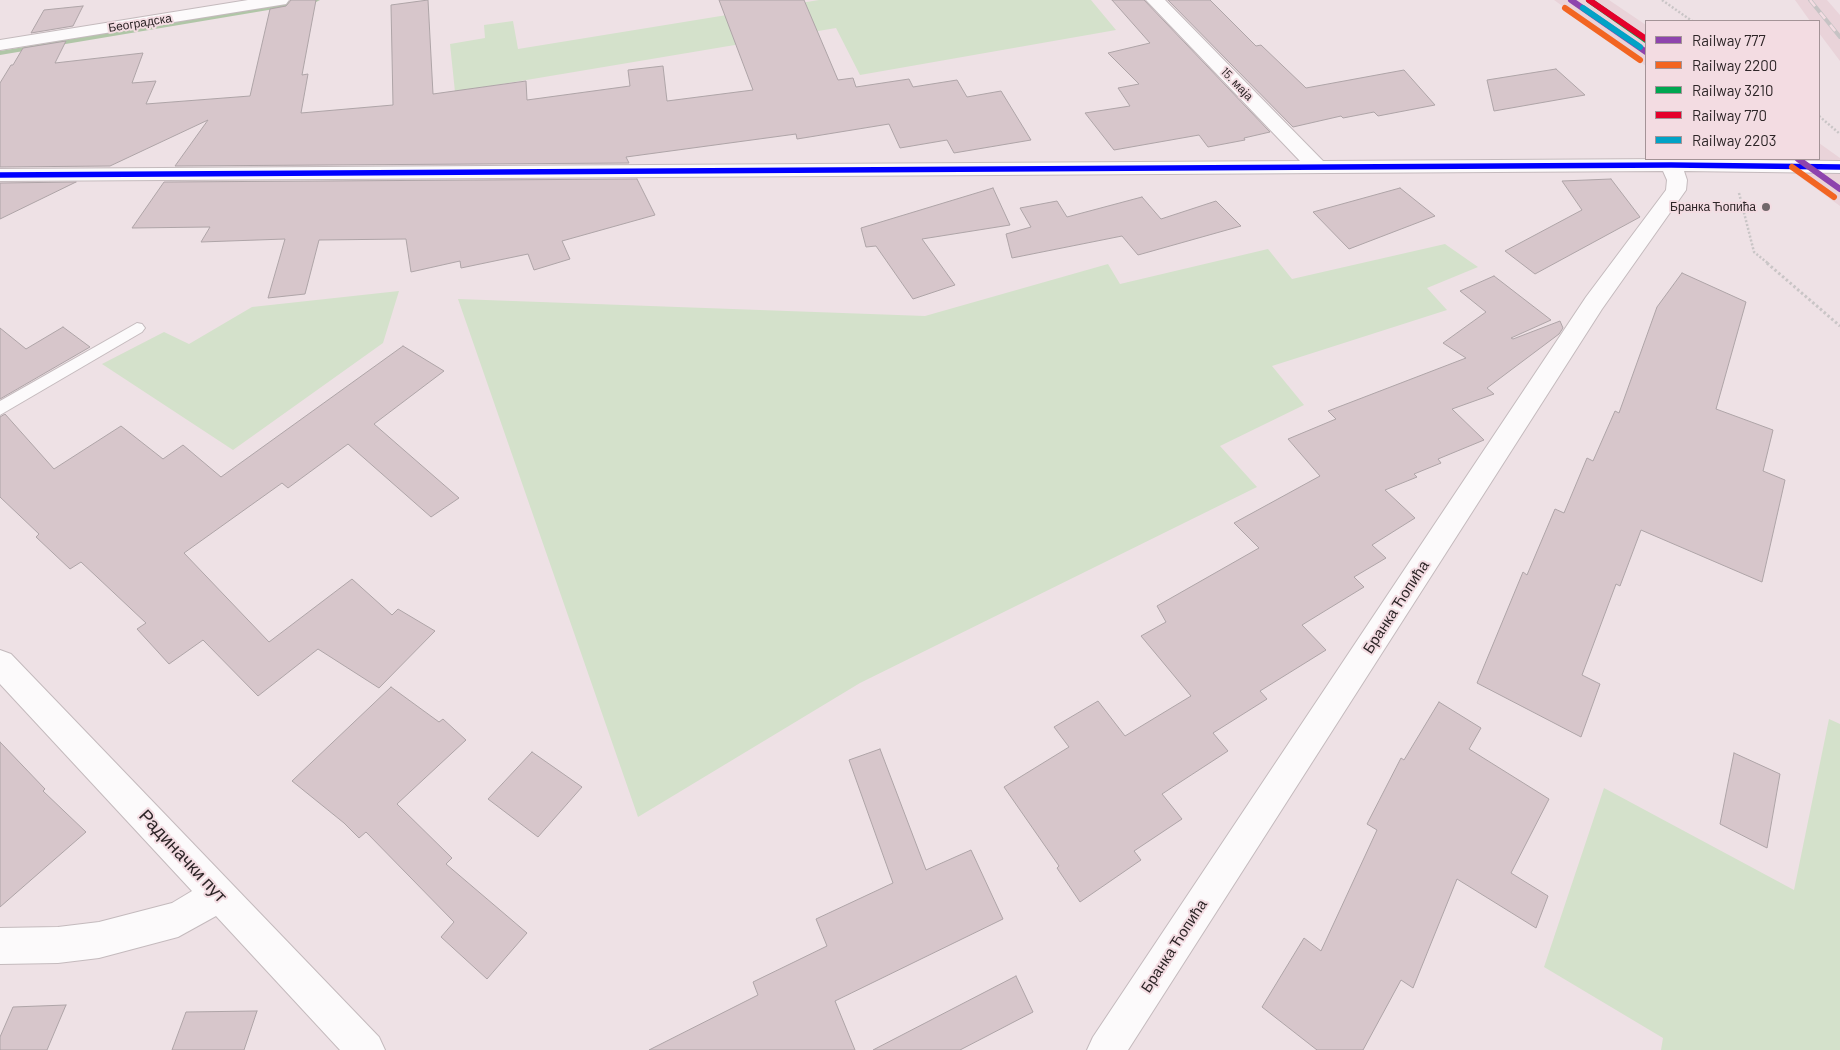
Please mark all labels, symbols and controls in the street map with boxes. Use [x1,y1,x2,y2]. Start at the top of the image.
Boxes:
street label: Београдска [107,11,173,35]
legend [1645,20,1820,160]
text: Railway 777 [1692,31,1766,49]
text: Railway 2200 [1692,56,1777,74]
street label: 15. маја [1218,64,1256,104]
text: Railway 3210 [1692,81,1774,99]
text: Railway 770 [1692,106,1767,124]
text: Railway 2203 [1692,131,1777,149]
place label: Бранка Ћопића [1670,200,1756,214]
marker: Бранка Ћопића [1760,201,1772,213]
street label: Бранка Ћопића [1359,557,1433,657]
street label: Радиначки пут [134,805,232,907]
street label: Бранка Ћопића [1137,896,1211,996]

